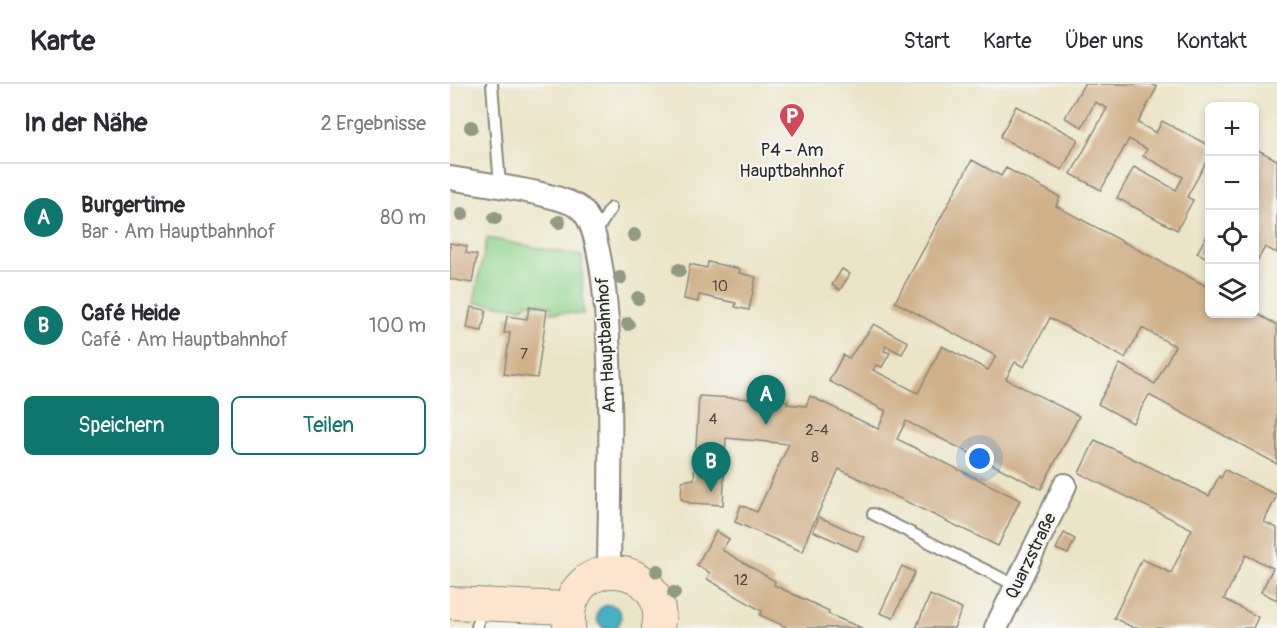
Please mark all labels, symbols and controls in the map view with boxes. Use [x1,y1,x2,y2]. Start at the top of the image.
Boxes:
text: Karte [30,24,95,59]
text: Start [904,28,950,55]
text: Karte [983,28,1032,55]
text: Über uns [1065,28,1143,55]
text: Kontakt [1176,28,1247,55]
parking icon: P4 - Am Hauptbahnhof [777,101,807,139]
map controls [1205,102,1259,318]
button: + [1205,102,1259,156]
text: In der Nähe [24,107,147,139]
text: 2 Ergebnisse [321,111,426,136]
place label: P4 - Am Hauptbahnhof [739,139,845,183]
button: − [1205,156,1259,210]
text: Burgertime [81,191,185,219]
text: A [37,205,50,230]
text: 80 m [380,205,426,230]
button: locate [1205,210,1259,264]
text: Bar · Am Hauptbahnhof [81,219,276,244]
button: layers [1205,264,1259,318]
street label: Am Hauptbahnhof [591,275,621,414]
house number: 10 [712,277,728,296]
text: Café Heide [81,299,180,327]
text: B [38,313,49,338]
text: 100 m [369,313,426,338]
text: Café · Am Hauptbahnhof [81,327,288,352]
house number: 7 [520,345,528,364]
pin: A [746,376,786,425]
button: Speichern [24,396,219,455]
button: Teilen [231,396,426,455]
house number: 4 [709,410,718,429]
house number: 2-4 [805,421,829,440]
pin: B [692,442,730,492]
your location [965,444,994,473]
house number: 8 [811,448,819,467]
street label: Quarzstraße [1000,509,1062,603]
house number: 12 [734,571,748,590]

